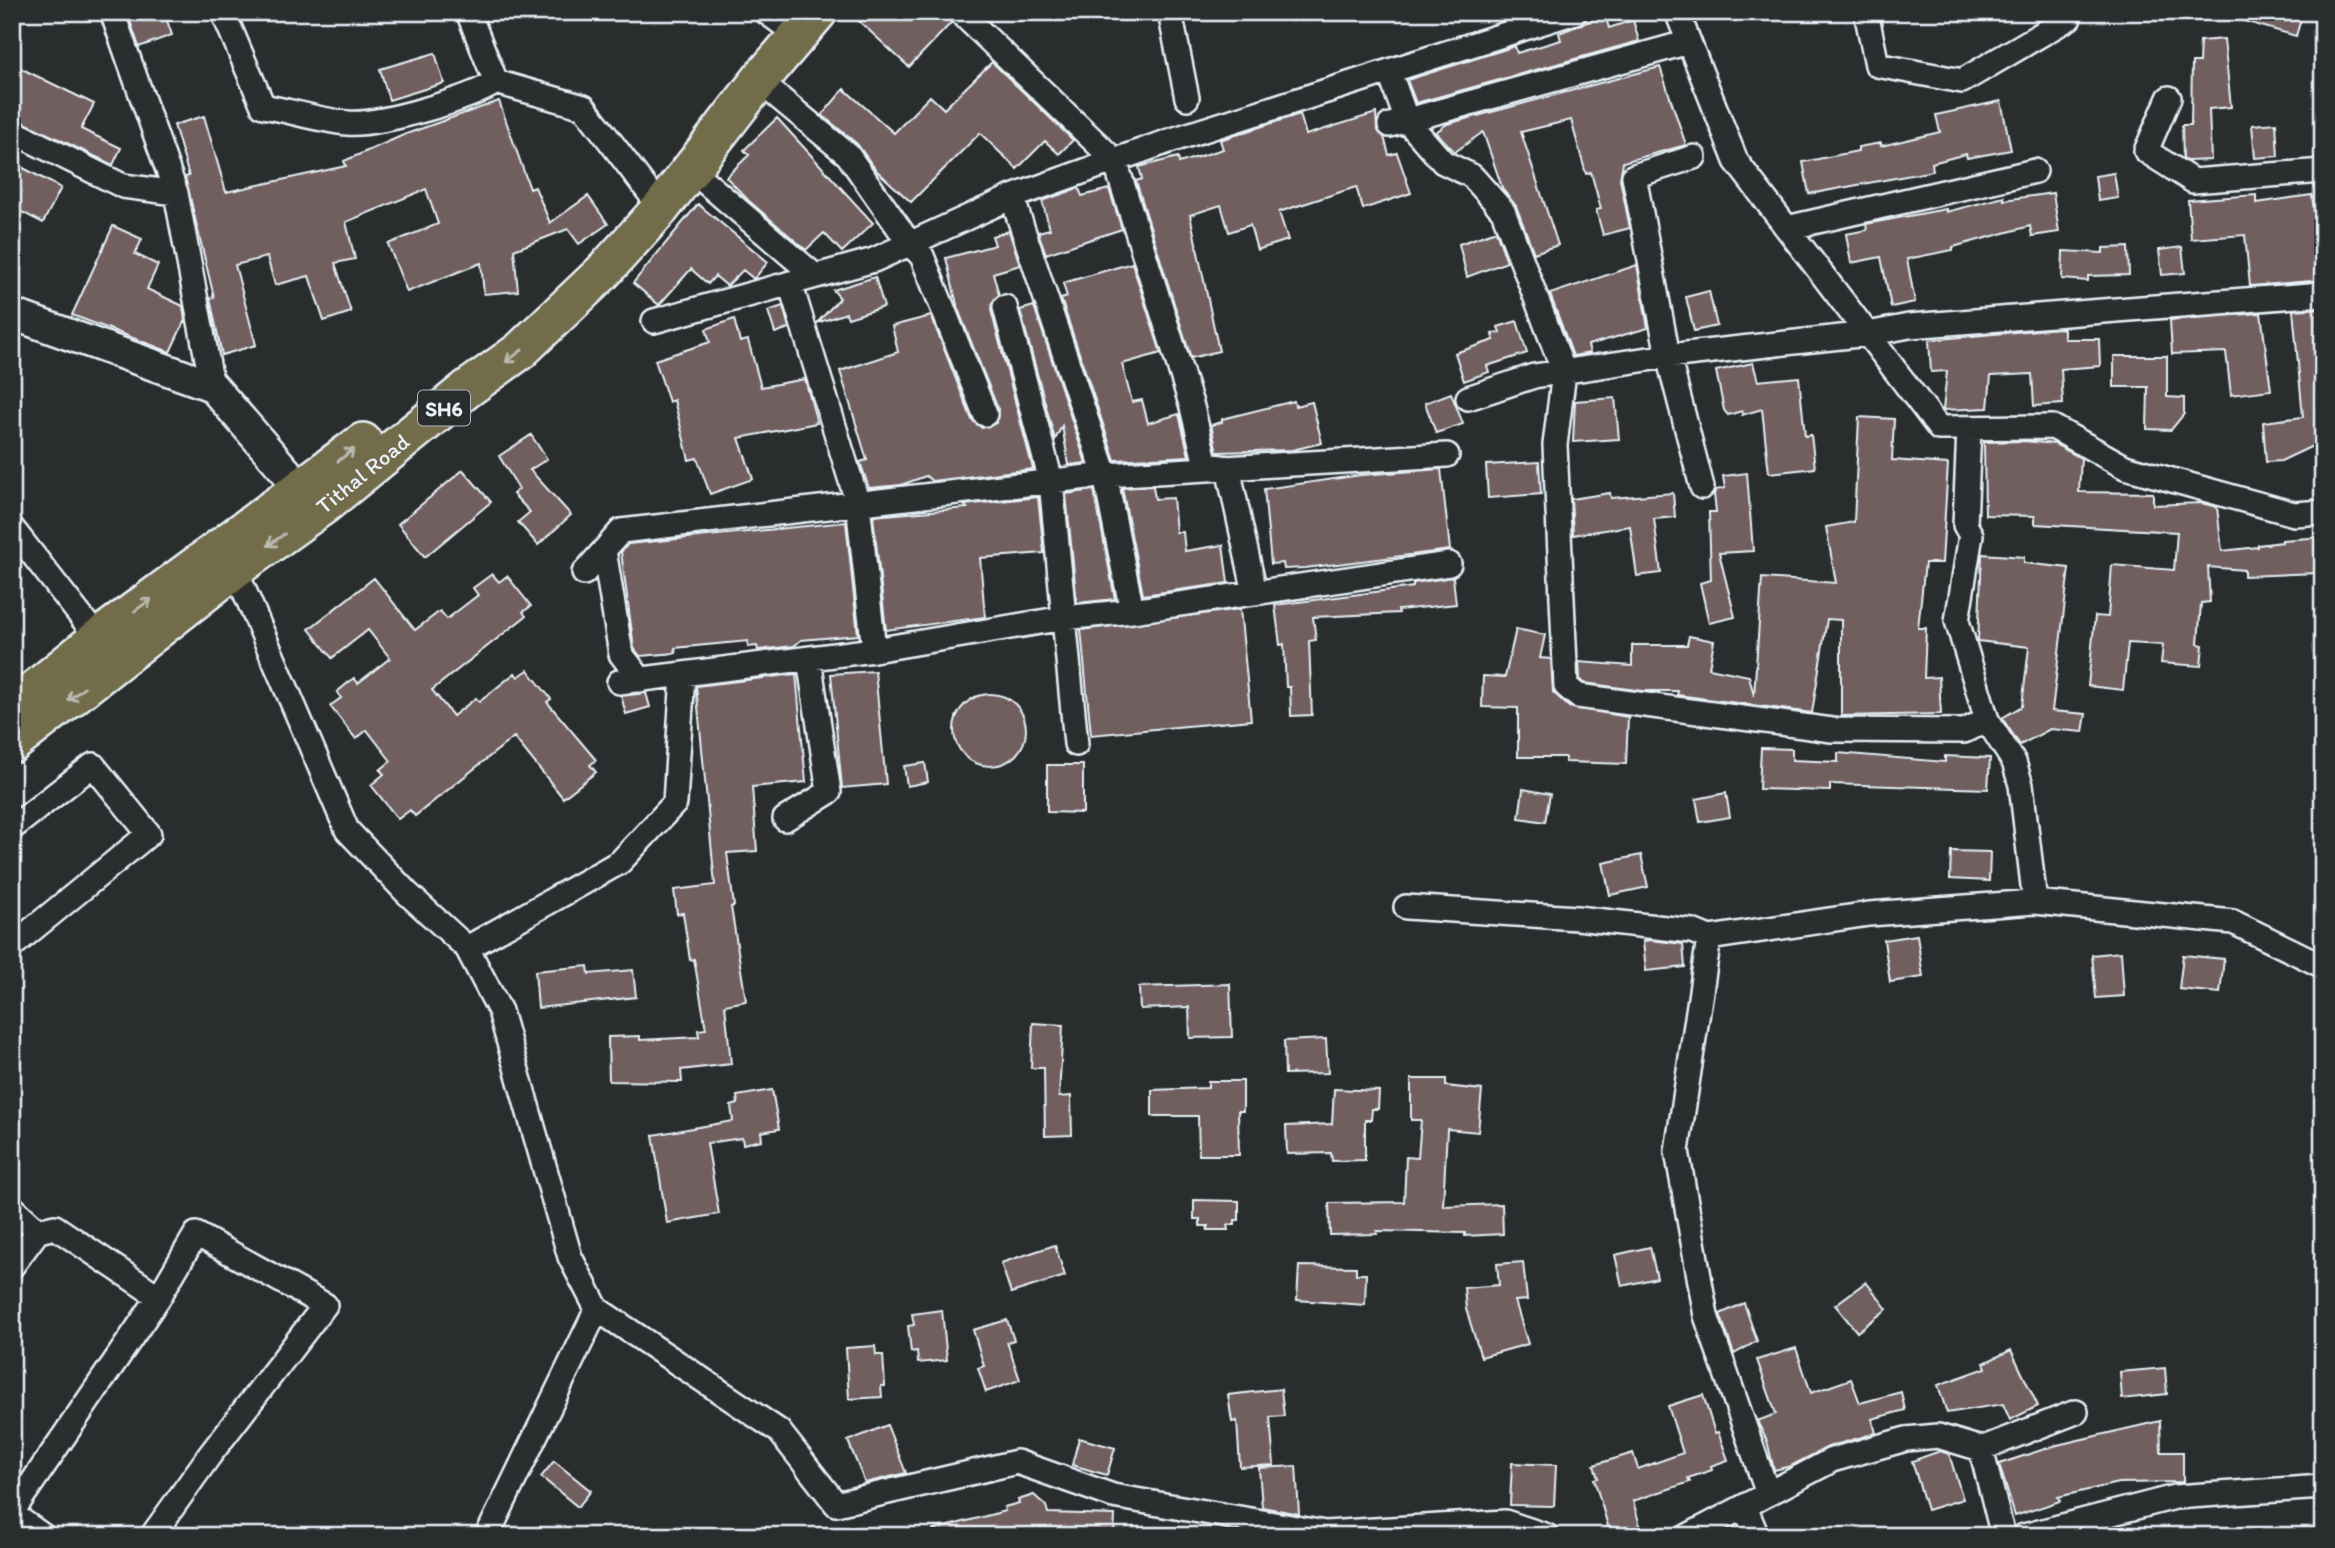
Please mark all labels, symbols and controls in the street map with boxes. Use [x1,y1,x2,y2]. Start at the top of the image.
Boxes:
one-way arrow [505,348,523,363]
road number: SH6 [418,390,470,426]
street label: Tithal Road [310,427,416,520]
one-way arrow [336,448,355,463]
one-way arrow [267,533,286,547]
one-way arrow [133,598,152,612]
one-way arrow [67,686,86,701]

